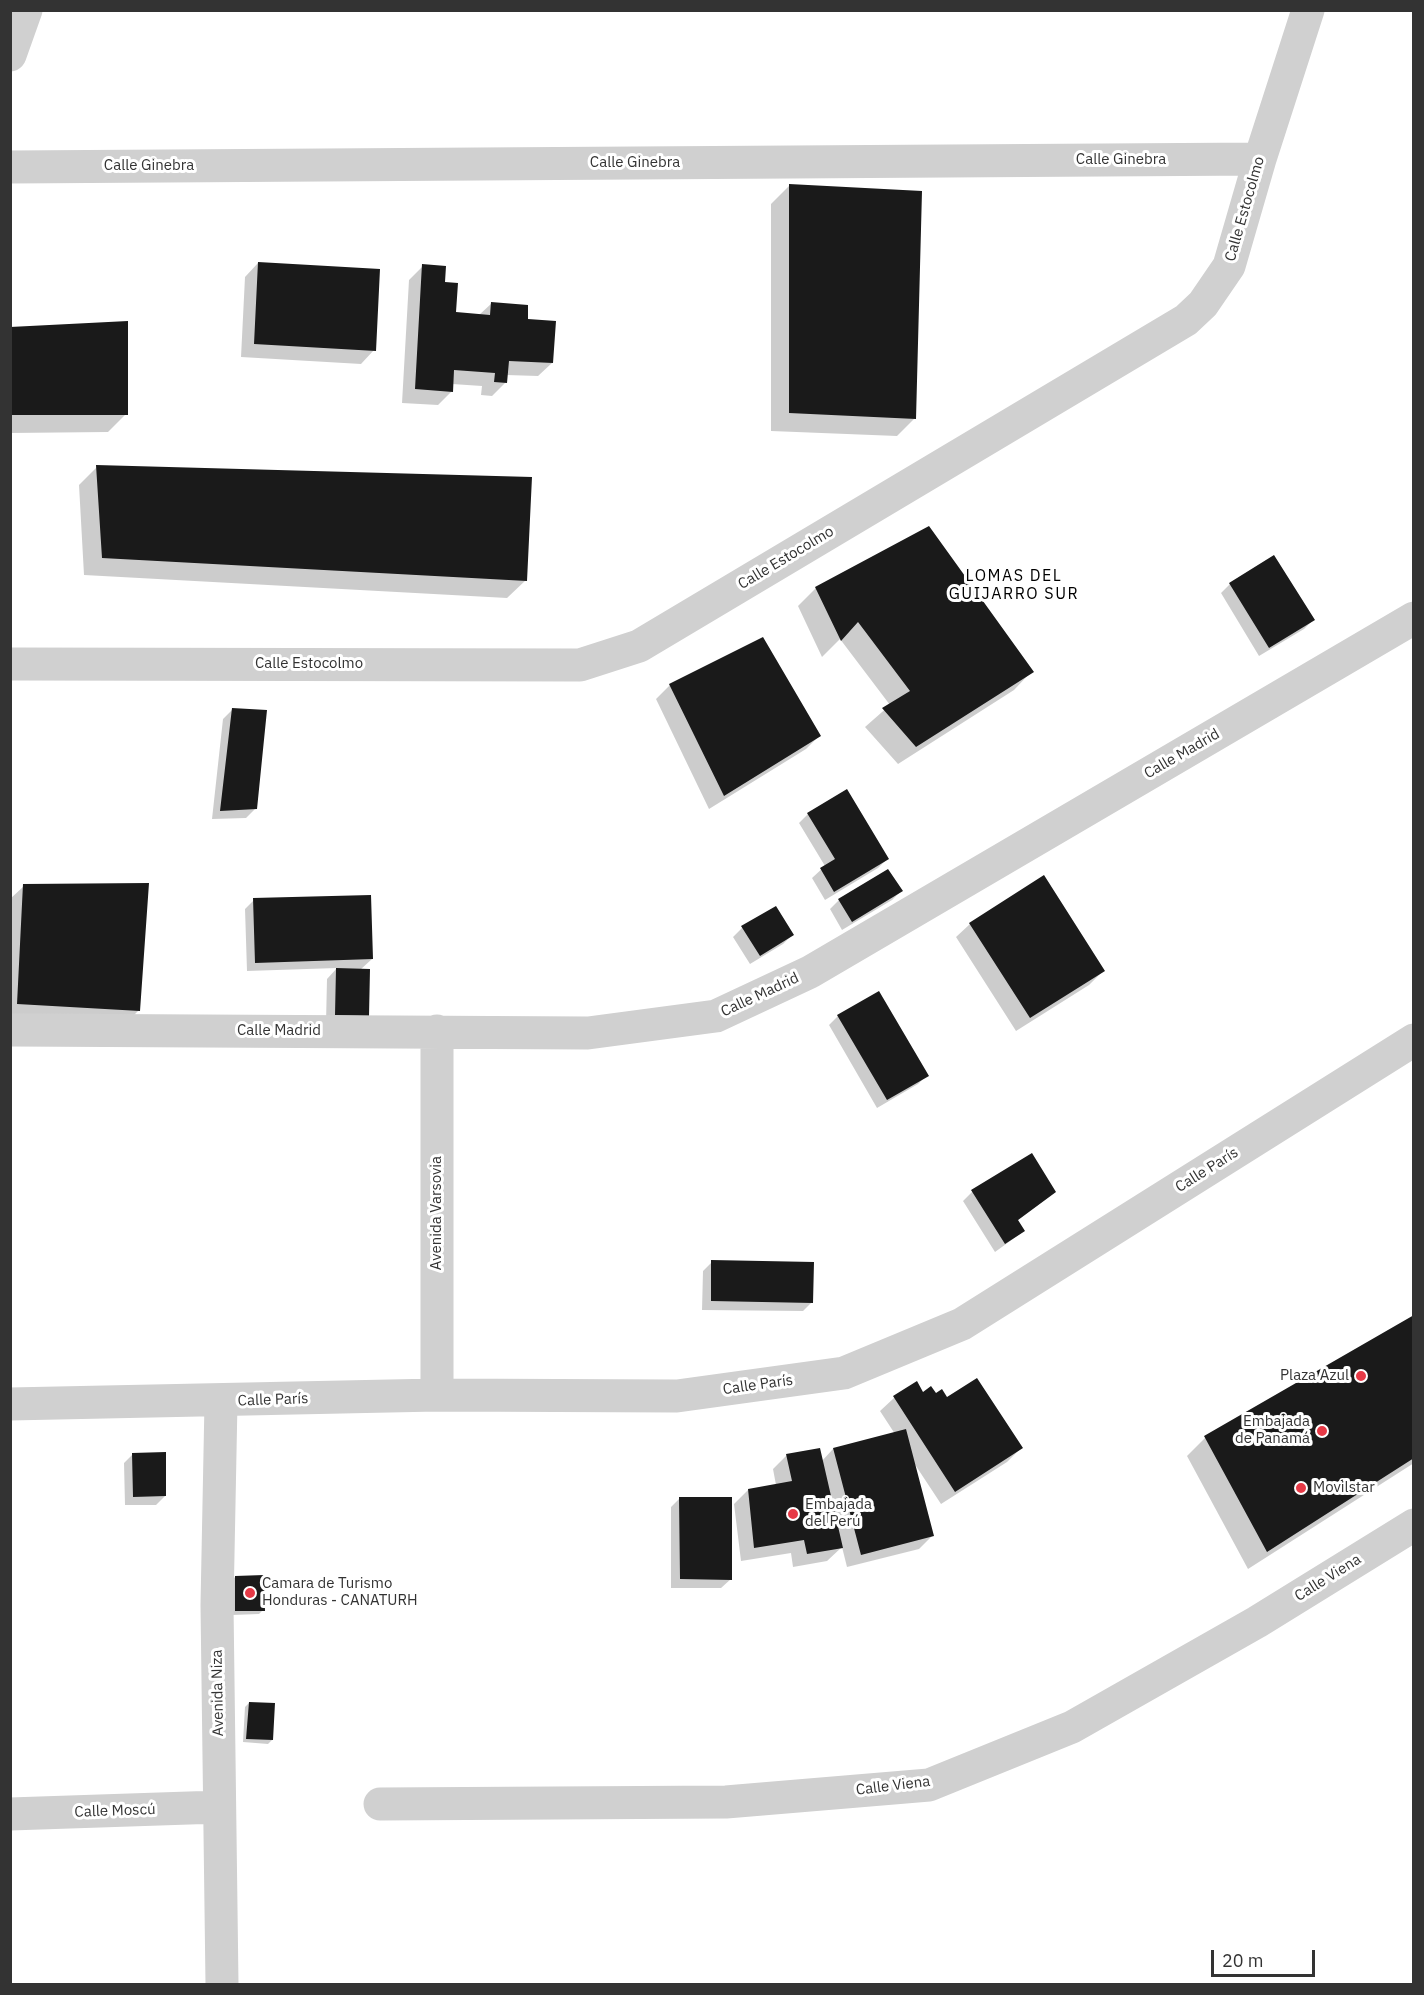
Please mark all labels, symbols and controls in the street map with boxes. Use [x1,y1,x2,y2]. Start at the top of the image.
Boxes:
street label: Calle Ginebra [1076,151,1166,169]
street label: Calle Ginebra [590,154,680,172]
street label: Calle Estocolmo [1221,155,1269,263]
street label: Calle Ginebra [104,157,194,175]
street label: Calle Estocolmo [735,522,837,594]
district label: LOMAS DEL GUIJARRO SUR [949,566,1079,604]
street label: Calle Estocolmo [255,655,363,673]
street label: Calle Madrid [1141,725,1223,783]
street label: Calle Madrid [718,969,802,1021]
street label: Calle Madrid [237,1022,321,1040]
street label: Calle París [1172,1144,1242,1196]
street label: Avenida Varsovia [428,1156,446,1270]
place label: Plaza Azul [1280,1367,1349,1385]
marker: Plaza Azul [1354,1369,1368,1383]
street label: Calle París [722,1371,794,1399]
street label: Calle París [237,1390,309,1410]
place label: Embajada de Panamá [1235,1413,1310,1448]
marker: Embajada de Panamá [1315,1424,1329,1438]
place label: Movilstar [1313,1479,1375,1497]
marker: Movilstar [1294,1481,1308,1495]
place label: Embajada del Perú [805,1496,872,1531]
marker: Embajada del Perú [786,1507,800,1521]
street label: Calle Viena [1291,1551,1365,1605]
place label: Camara de Turismo Honduras - CANATURH [262,1575,418,1610]
marker: Camara de Turismo Honduras - CANATURH [243,1586,257,1600]
street label: Avenida Niza [208,1650,228,1736]
street label: Calle Viena [855,1773,931,1799]
street label: Calle Moscú [74,1801,156,1821]
scale bar [1214,1938,1318,1976]
text: 20 m [1222,1949,1264,1972]

